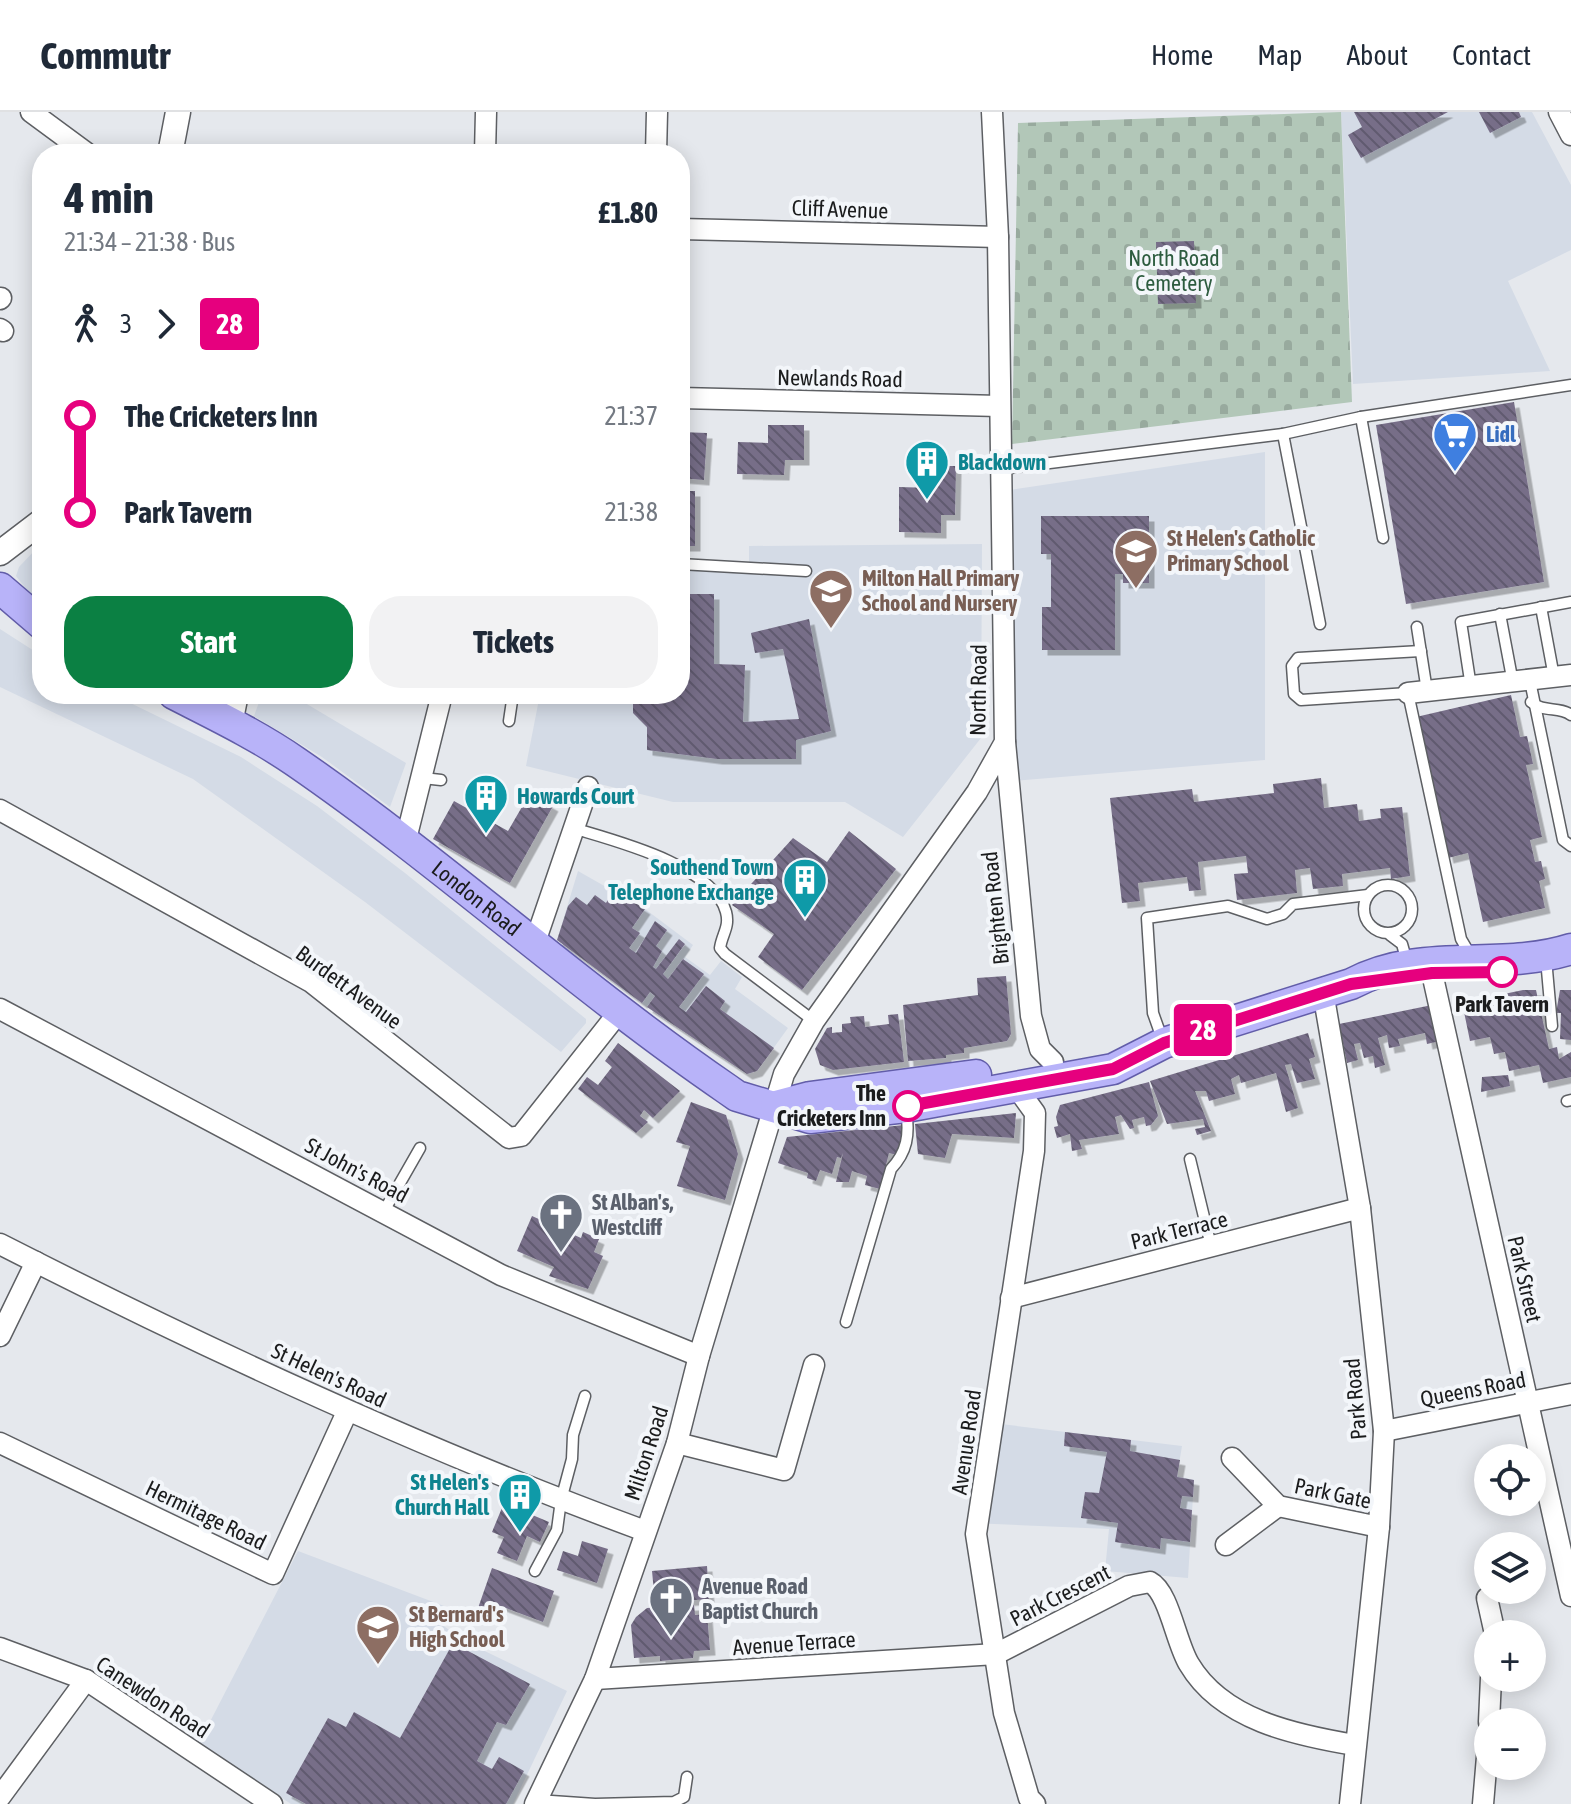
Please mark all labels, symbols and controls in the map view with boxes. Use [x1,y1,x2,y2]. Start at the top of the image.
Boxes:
text: Commutr [40,34,170,77]
text: Home [1151,39,1213,71]
text: Map [1257,39,1302,71]
text: About [1346,39,1408,71]
text: Contact [1452,39,1531,71]
text: 4 min [64,172,154,222]
street label: Cliff Avenue [791,194,889,224]
text: £1.80 [598,195,658,229]
text: 21:34 – 21:38 · Bus [64,227,235,257]
park label: North Road Cemetery [1128,245,1220,296]
icon: walk [64,302,108,346]
icon: forward [144,302,188,346]
text: 28 [216,308,243,340]
text: 3 [120,309,132,339]
street label: Newlands Road [777,364,903,392]
text: The Cricketers Inn [124,399,318,433]
text: 21:37 [604,401,658,431]
supermarket icon: Lidl [1431,410,1479,473]
place label: Lidl [1486,421,1517,447]
building icon: Blackdown [903,438,951,501]
place label: Blackdown [958,449,1046,475]
text: Park Tavern [124,495,252,529]
text: 21:38 [604,497,658,527]
place label: St Helen's Catholic Primary School [1167,525,1316,576]
school or university icon: St Helen's Catholic Primary School [1112,527,1160,590]
place label: Milton Hall Primary School and Nursery [862,565,1019,616]
school or university icon: Milton Hall Primary School and Nursery [807,567,855,630]
button: Start [64,596,353,688]
button: Tickets [369,596,658,688]
street label: North Road [964,644,992,736]
building icon: Howards Court [462,772,510,835]
place label: Howards Court [517,783,635,809]
street label: Brighten Road [976,850,1014,966]
place label: Southend Town Telephone Exchange [608,854,774,905]
street label: London Road [427,855,526,941]
building icon: Southend Town Telephone Exchange [781,856,829,919]
street label: Burdett Avenue [291,940,407,1034]
marker: Park Tavern [1487,957,1517,987]
place label: Park Tavern [1455,991,1549,1017]
line badge: 28 [1167,1004,1239,1056]
text: 28 [1190,1014,1216,1046]
place label: The Cricketers Inn [777,1080,886,1131]
marker: The Cricketers Inn [893,1091,923,1121]
street label: St John's Road [301,1132,413,1208]
place label: St Alban's, Westcliff [591,1189,673,1240]
church icon: St Alban's, Westcliff [537,1191,585,1254]
street label: Park Terrace [1128,1205,1230,1255]
street label: Park Street [1502,1233,1548,1325]
street label: St Helen's Road [268,1337,390,1413]
street label: Park Road [1338,1357,1372,1441]
street label: Queens Road [1418,1366,1528,1412]
street label: Avenue Road [946,1388,986,1496]
street label: Milton Road [619,1402,673,1504]
map controls [1474,1444,1546,1780]
button: locate [1474,1444,1546,1516]
place label: St Helen's Church Hall [395,1469,490,1520]
building icon: St Helen's Church Hall [496,1471,544,1534]
street label: Park Gate [1292,1472,1374,1514]
street label: Hermitage Road [142,1475,270,1555]
button: layers [1474,1532,1546,1604]
street label: Park Crescent [1006,1559,1114,1631]
place label: Avenue Road Baptist Church [701,1573,818,1624]
church icon: Avenue Road Baptist Church [647,1575,695,1638]
place label: St Bernard's High School [409,1601,506,1652]
school or university icon: St Bernard's High School [354,1603,402,1666]
button: + [1474,1620,1546,1692]
street label: Avenue Terrace [732,1626,856,1660]
street label: Canewdon Road [91,1651,215,1743]
button: − [1474,1708,1546,1780]

